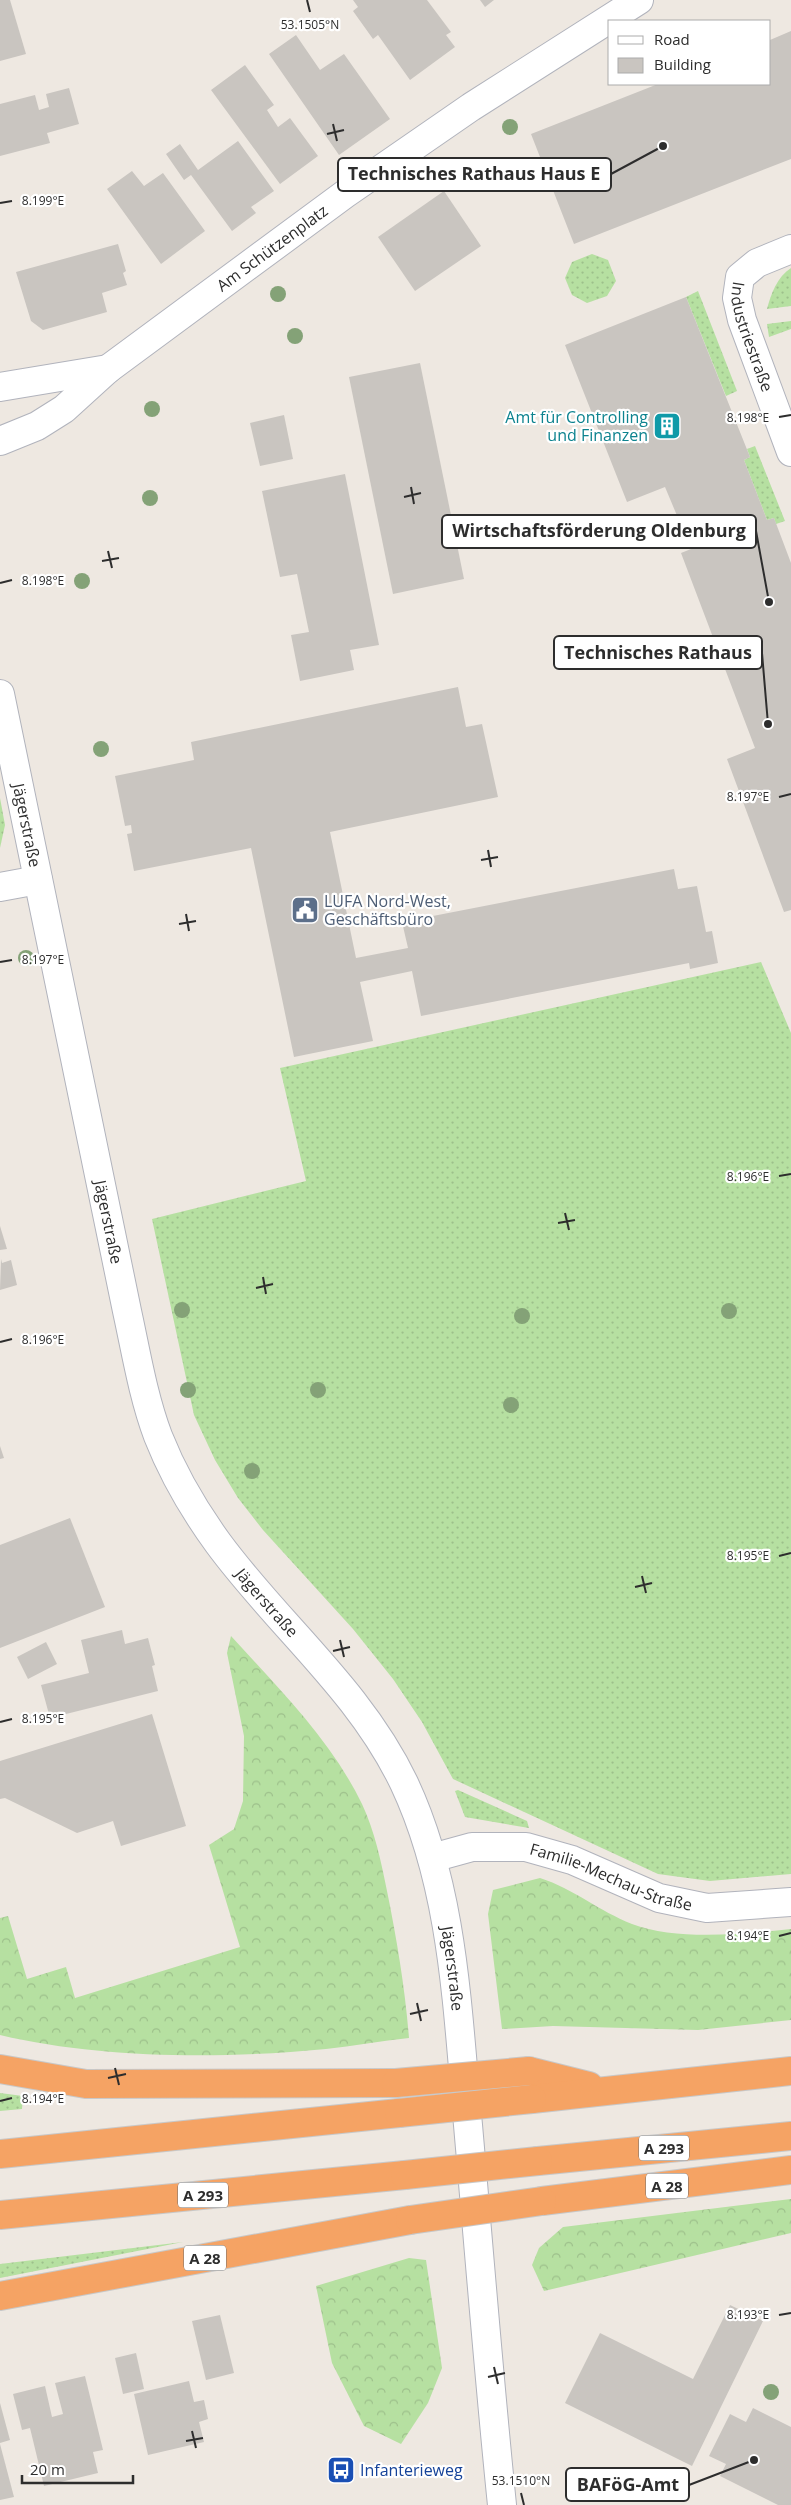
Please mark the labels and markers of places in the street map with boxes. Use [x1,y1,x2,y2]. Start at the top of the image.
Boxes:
callout: Technisches Rathaus Haus E [338,158,611,191]
place label: Amt für Controlling und Finanzen [505,406,648,446]
building icon: Amt für Controlling und Finanzen [652,411,682,441]
callout: Wirtschaftsförderung Oldenburg [442,515,756,548]
callout: Technisches Rathaus [554,636,762,669]
place label: LUFA Nord-West, Geschäftsbüro [324,890,451,930]
public building icon: LUFA Nord-West, Geschäftsbüro [290,895,320,925]
bus stop icon: Infanterieweg [326,2455,356,2485]
place label: Infanterieweg [360,2459,463,2481]
callout: BAFöG-Amt [566,2468,689,2501]

